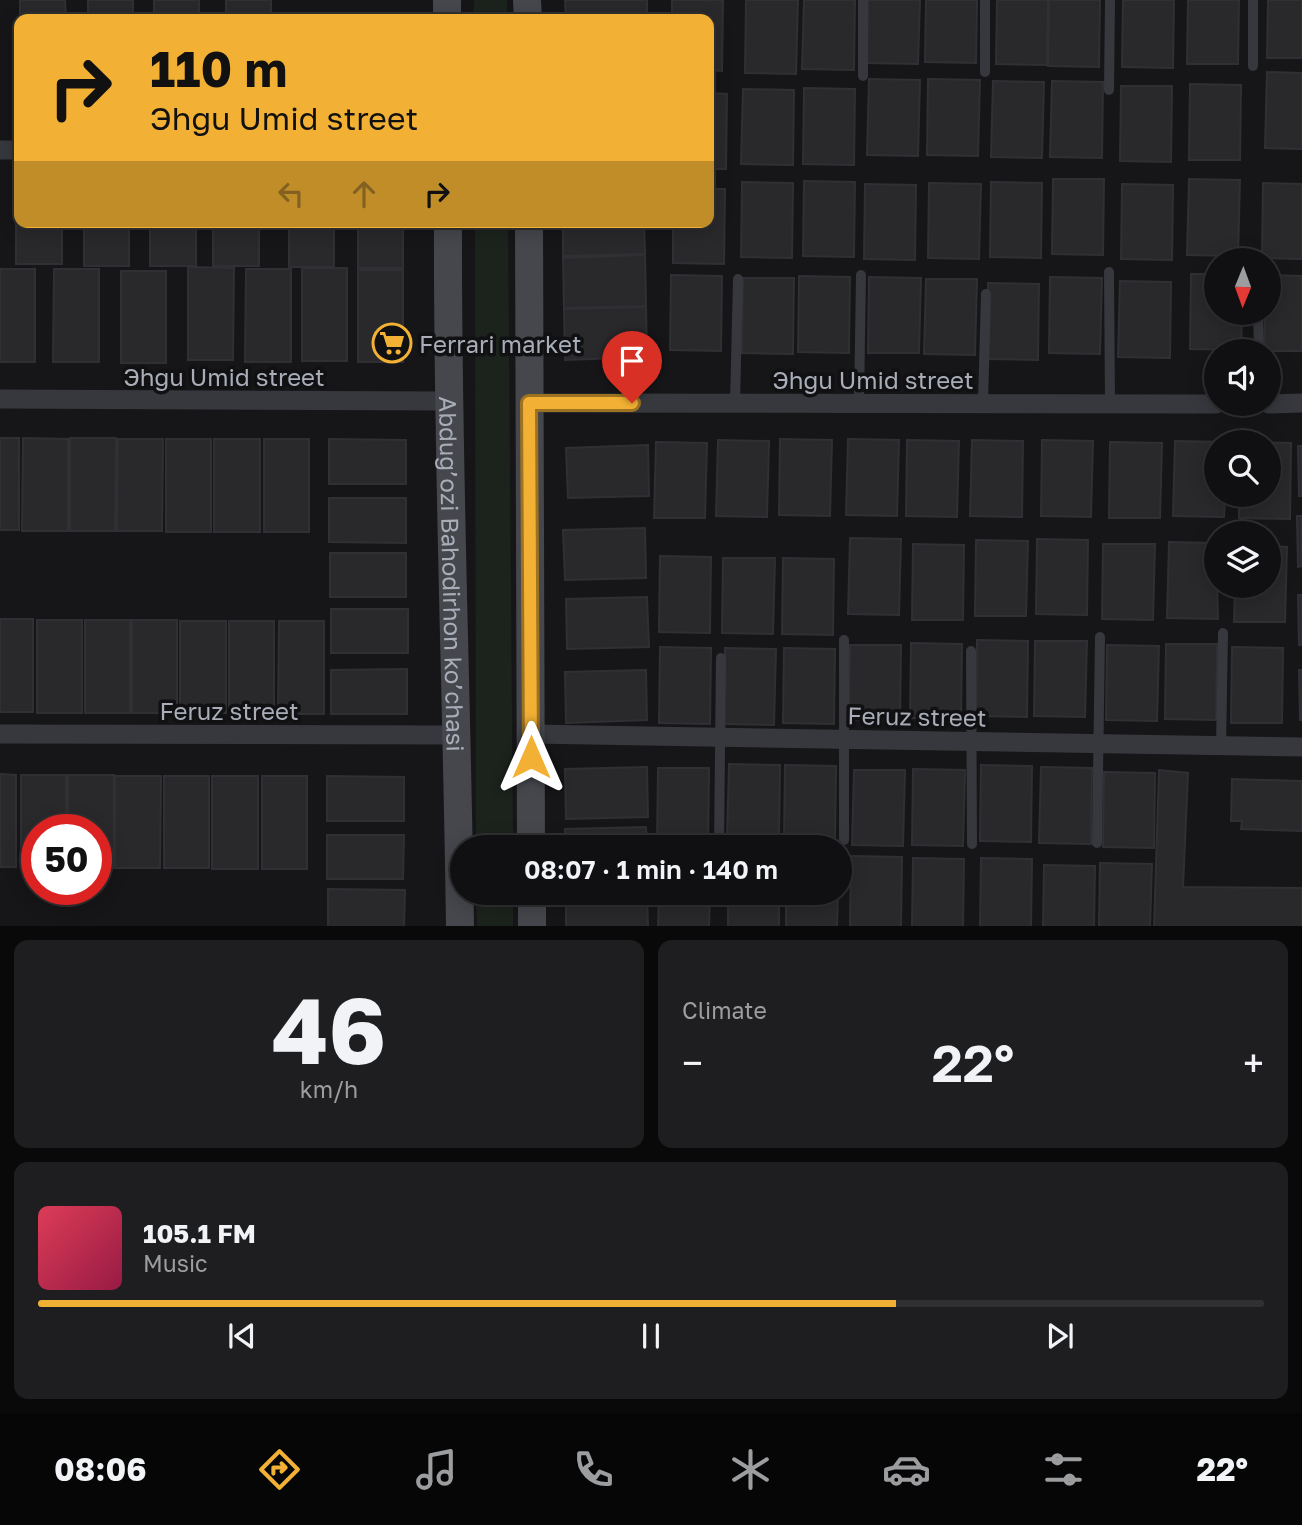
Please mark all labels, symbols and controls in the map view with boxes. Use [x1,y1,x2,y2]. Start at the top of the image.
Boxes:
text: 110 m [150,39,287,98]
icon: right [35,42,126,133]
text: Эhgu Umid street [150,99,418,137]
icon: left [272,175,310,213]
icon: ahead [345,175,383,213]
icon: right [418,175,456,213]
north arrow [1204,248,1281,326]
map controls [1204,248,1281,598]
supermarket icon: Ferrari market [371,322,413,364]
place label: Ferrari market [419,329,582,358]
pin [602,331,662,403]
button: sound [1204,339,1281,416]
icon: arrive [613,342,651,380]
street label: Эhgu Umid street [123,362,325,391]
street label: Эhgu Umid street [772,365,974,394]
street label: Abdug’ozi Bahodirhon ko’chasi [435,396,471,752]
button: search [1204,430,1281,507]
button: layers [1204,521,1281,598]
street label: Feruz street [160,696,298,725]
street label: Feruz street [847,700,987,732]
position arrow [494,720,568,794]
speed limit sign: 50 [21,814,112,905]
text: 08:07 · 1 min · 140 m [524,854,778,885]
text: 46 [272,975,386,1084]
text: Climate [682,996,767,1024]
text: 22° [932,1031,1014,1093]
text: − [682,1040,703,1085]
text: + [1243,1040,1264,1085]
text: km/h [300,1075,358,1103]
text: 105.1 FM [143,1218,256,1249]
text: Music [143,1249,208,1277]
icon: previous [223,1317,261,1355]
icon: pause [632,1317,670,1355]
icon: next [1041,1317,1079,1355]
icon: directions [255,1445,304,1494]
icon: music [412,1445,461,1494]
icon: phone [569,1445,618,1494]
icon: climate [726,1445,775,1494]
icon: car [882,1445,931,1494]
icon: filters [1039,1445,1088,1494]
text: 08:06 [54,1450,147,1488]
text: 22° [1196,1450,1248,1488]

